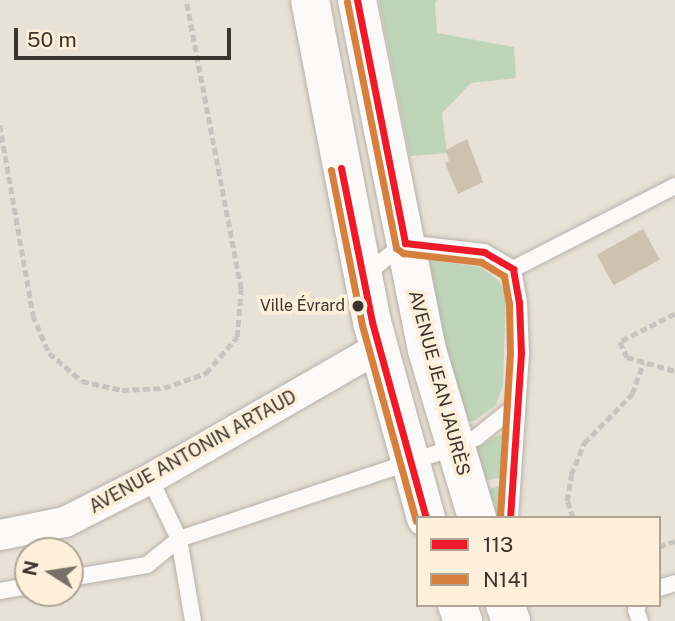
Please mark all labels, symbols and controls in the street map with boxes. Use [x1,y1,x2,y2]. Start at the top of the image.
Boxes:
scale bar [18,14,234,58]
text: 50 m [27,27,77,52]
street label: AVENUE JEAN JAURÈS [404,288,474,478]
place label: Ville Évrard [260,296,345,316]
marker: Ville Évrard [351,299,365,313]
street label: AVENUE ANTONIN ARTAUD [86,386,300,518]
legend [416,516,661,607]
text: 113 [483,532,513,557]
north arrow [14,537,84,607]
text: N [18,559,43,578]
text: N141 [483,567,529,592]

